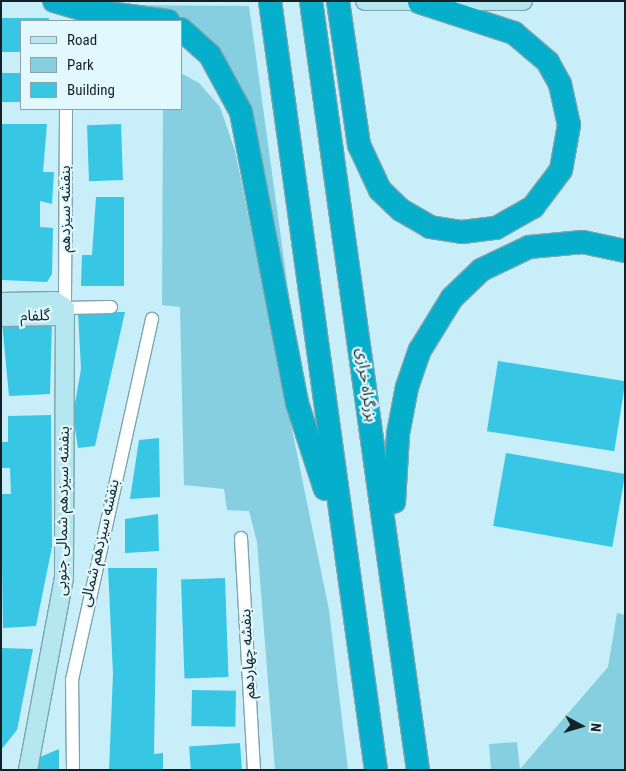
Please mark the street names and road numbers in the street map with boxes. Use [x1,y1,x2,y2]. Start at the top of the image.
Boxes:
street label: بنفشه سیزدهم [57,165,75,253]
street label: گلفام [20,307,50,325]
street label: بزرگراه خرازی [352,347,380,423]
street label: بنفشه سیزدهم شمالی جنوبی [53,426,73,596]
street label: بنفشه سیزدهم شمالی [77,477,123,609]
street label: بنفشه چهاردهم [237,609,259,699]

